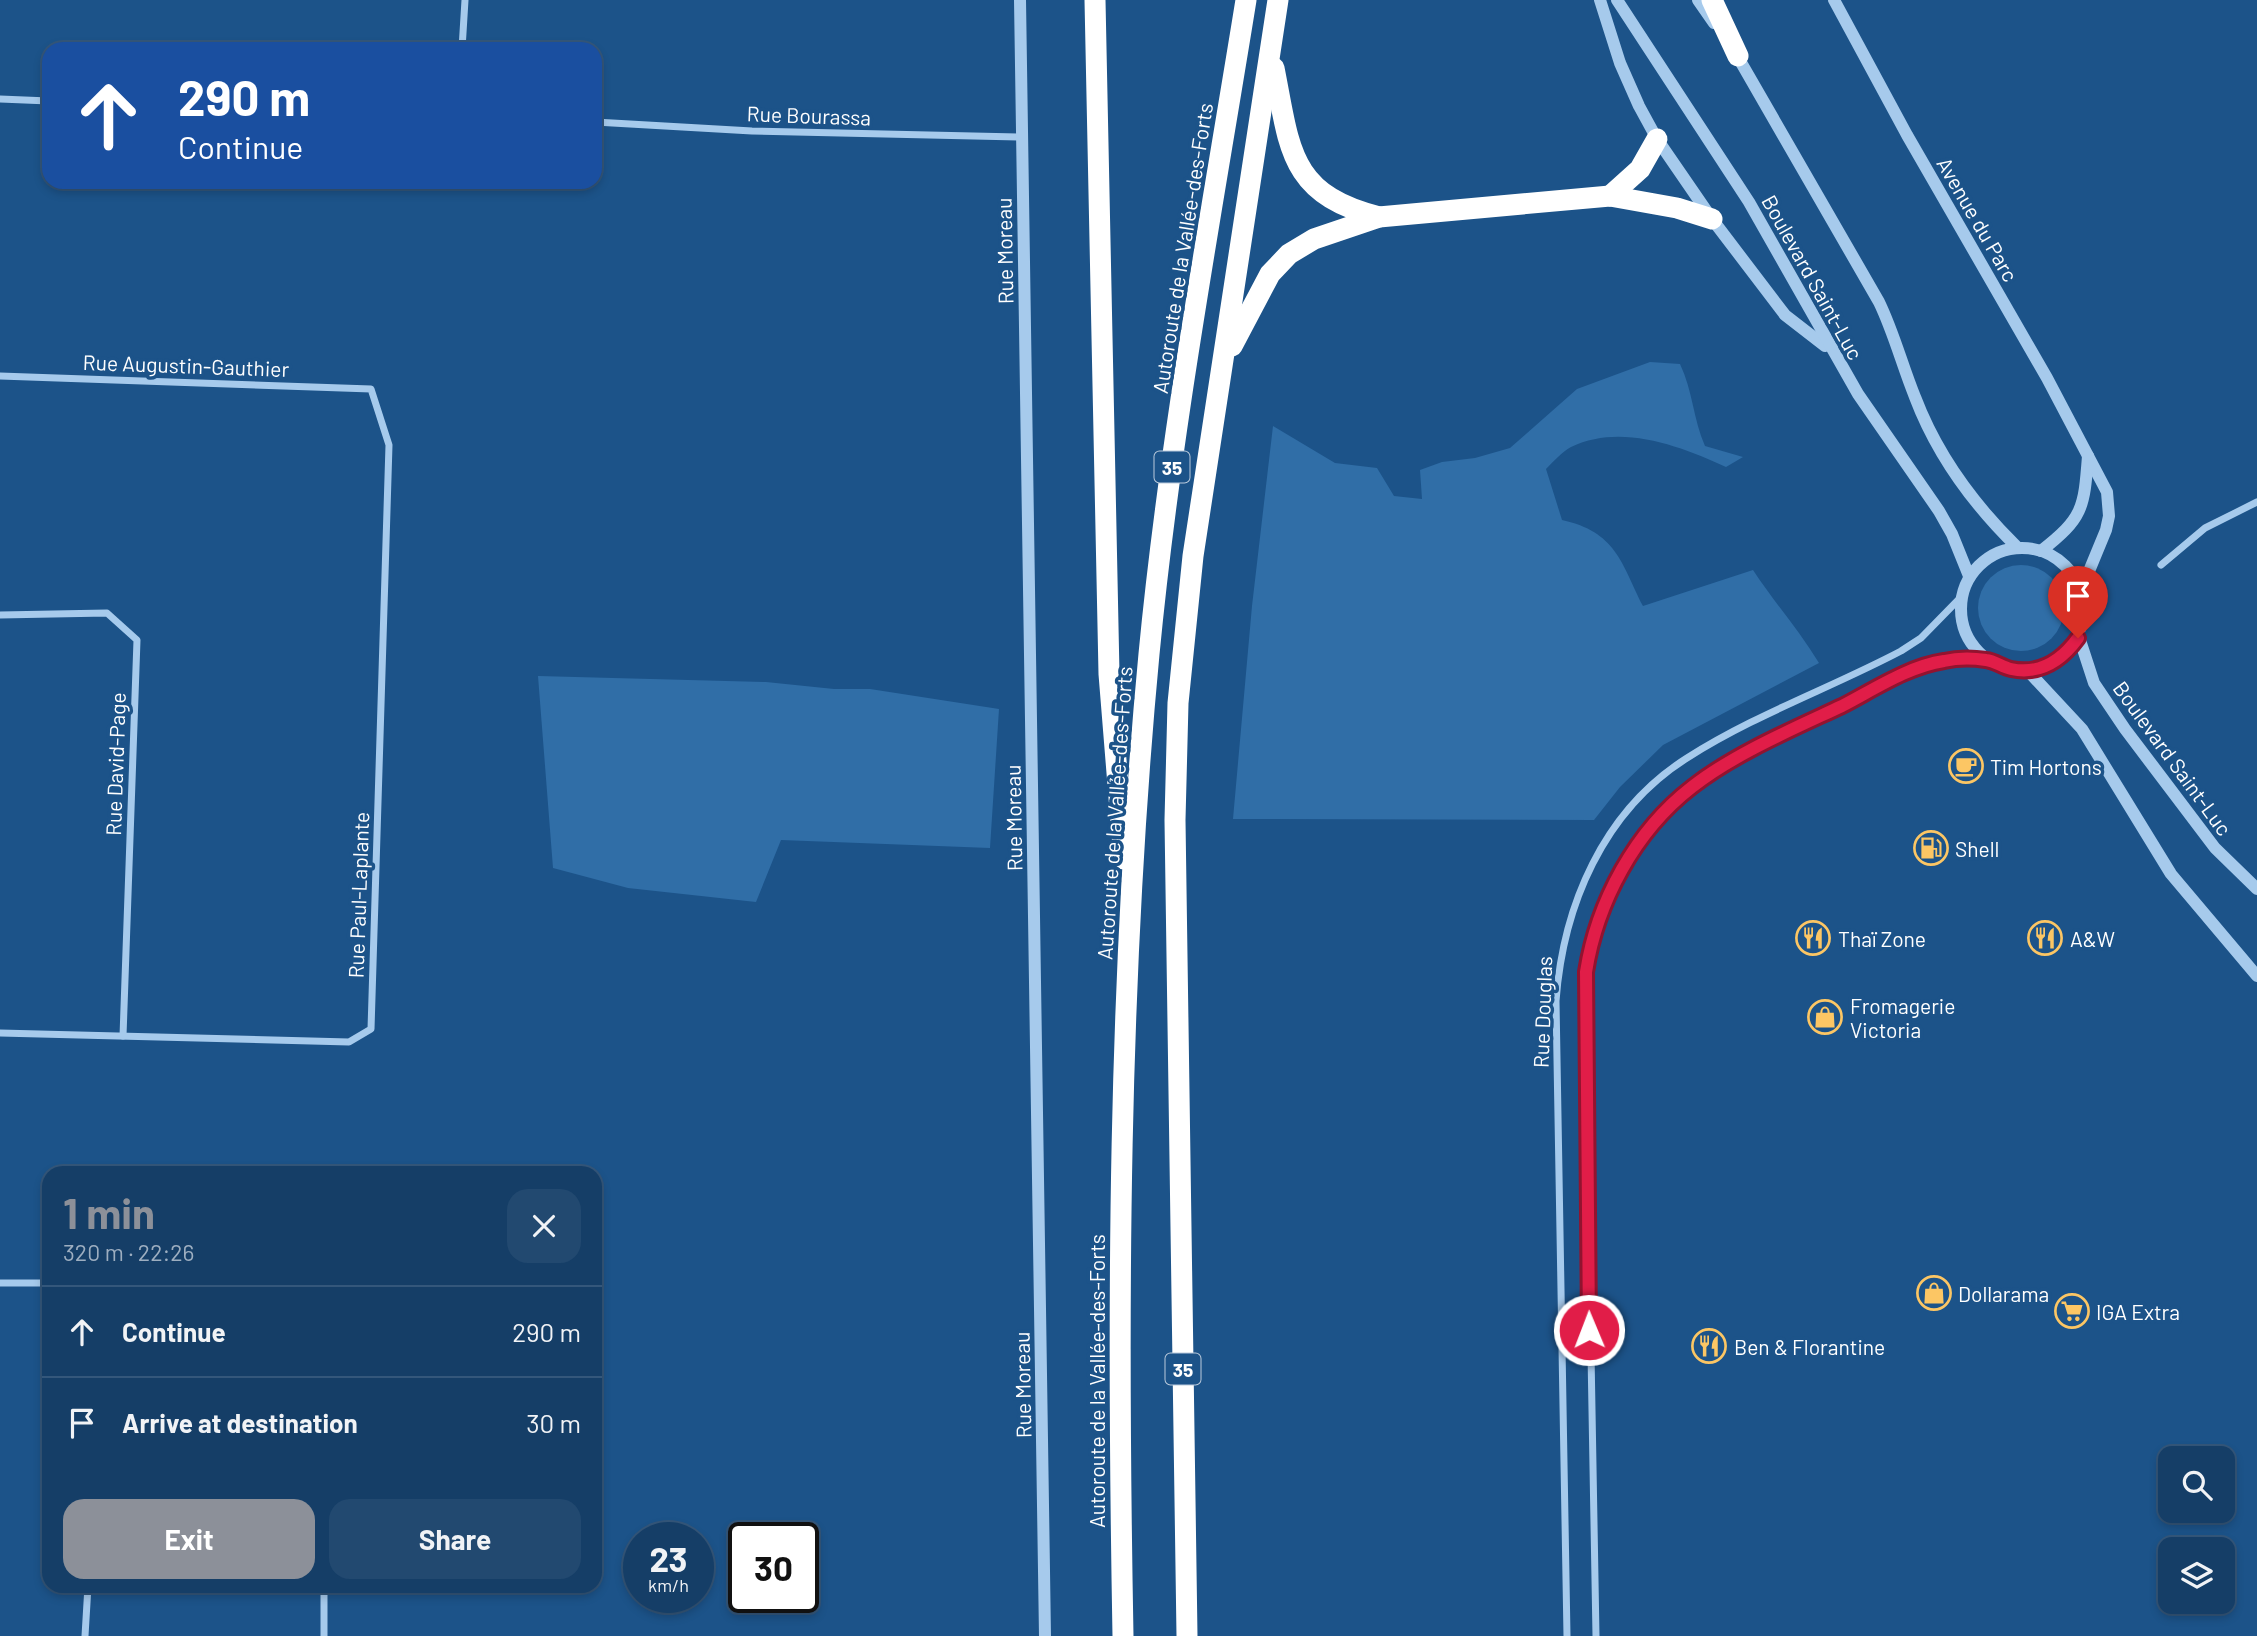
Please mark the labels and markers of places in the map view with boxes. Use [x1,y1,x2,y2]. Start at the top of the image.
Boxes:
pin [2048,566,2108,638]
cafe icon: Tim Hortons [1947,747,1985,785]
place label: Tim Hortons [1990,754,2102,779]
fuel station icon: Shell [1912,829,1950,867]
place label: Shell [1955,836,1999,861]
restaurant icon: Thaï Zone [1794,919,1832,957]
restaurant icon: A&W [2026,919,2064,957]
place label: Thaï Zone [1838,926,1926,951]
place label: A&W [2070,926,2115,951]
place label: Fromagerie Victoria [1850,993,1955,1042]
shop icon: Fromagerie Victoria [1806,998,1844,1036]
shop icon: Dollarama [1915,1274,1953,1312]
place label: Dollarama [1958,1281,2049,1306]
supermarket icon: IGA Extra [2053,1292,2091,1330]
place label: IGA Extra [2096,1299,2180,1324]
restaurant icon: Ben & Florantine [1690,1327,1728,1365]
place label: Ben & Florantine [1734,1334,1885,1359]

